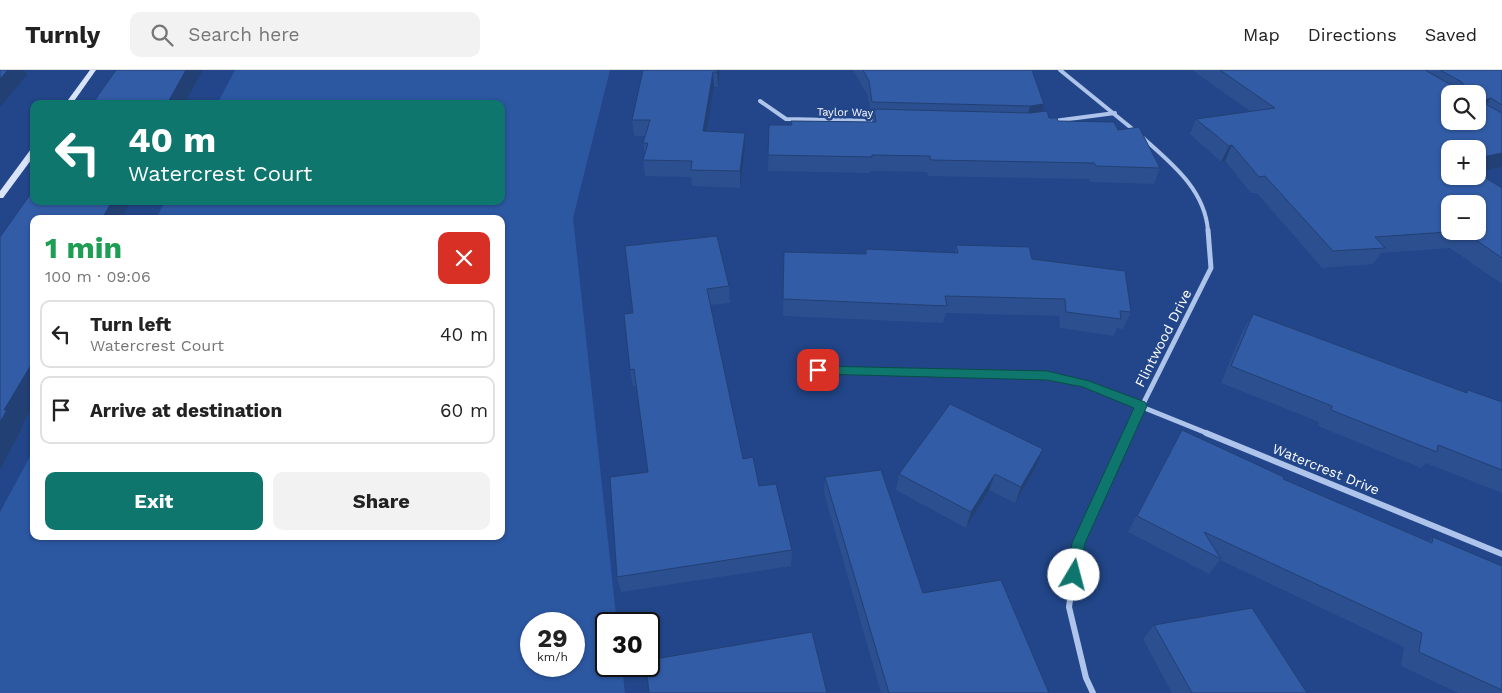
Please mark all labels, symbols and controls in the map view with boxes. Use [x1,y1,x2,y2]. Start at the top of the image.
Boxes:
search box [130,12,480,57]
text: Turnly [25,21,100,49]
icon: search [148,21,176,49]
text: Search here [188,23,300,46]
text: Map [1243,24,1280,45]
text: Directions [1308,24,1397,45]
text: Saved [1425,24,1477,45]
map controls [1441,85,1486,240]
button: search [1441,85,1486,130]
street label: Taylor Way [817,106,874,119]
text: 40 m [128,119,216,161]
icon: left [45,120,110,185]
button: + [1441,140,1486,185]
text: Watercrest Court [128,161,312,186]
button: − [1441,195,1486,240]
text: 1 min [45,230,122,265]
button: close [438,232,490,284]
text: 100 m · 09:06 [45,267,151,286]
street label: Flintwood Drive [1131,286,1195,390]
text: Turn left [90,313,171,336]
icon: left [47,320,75,348]
text: 40 m [440,323,488,346]
text: Watercrest Court [90,336,224,355]
pin [797,349,839,391]
icon: arrive [804,356,832,384]
icon: arrive [47,396,75,424]
text: Arrive at destination [90,399,282,422]
text: 60 m [440,399,488,422]
street label: Watercrest Drive [1270,440,1382,498]
button: Exit [45,472,263,530]
button: Share [273,472,490,530]
position arrow [1047,548,1099,600]
speed limit sign: 30 [595,612,660,677]
text: 29 [537,624,568,653]
text: km/h [537,650,568,664]

